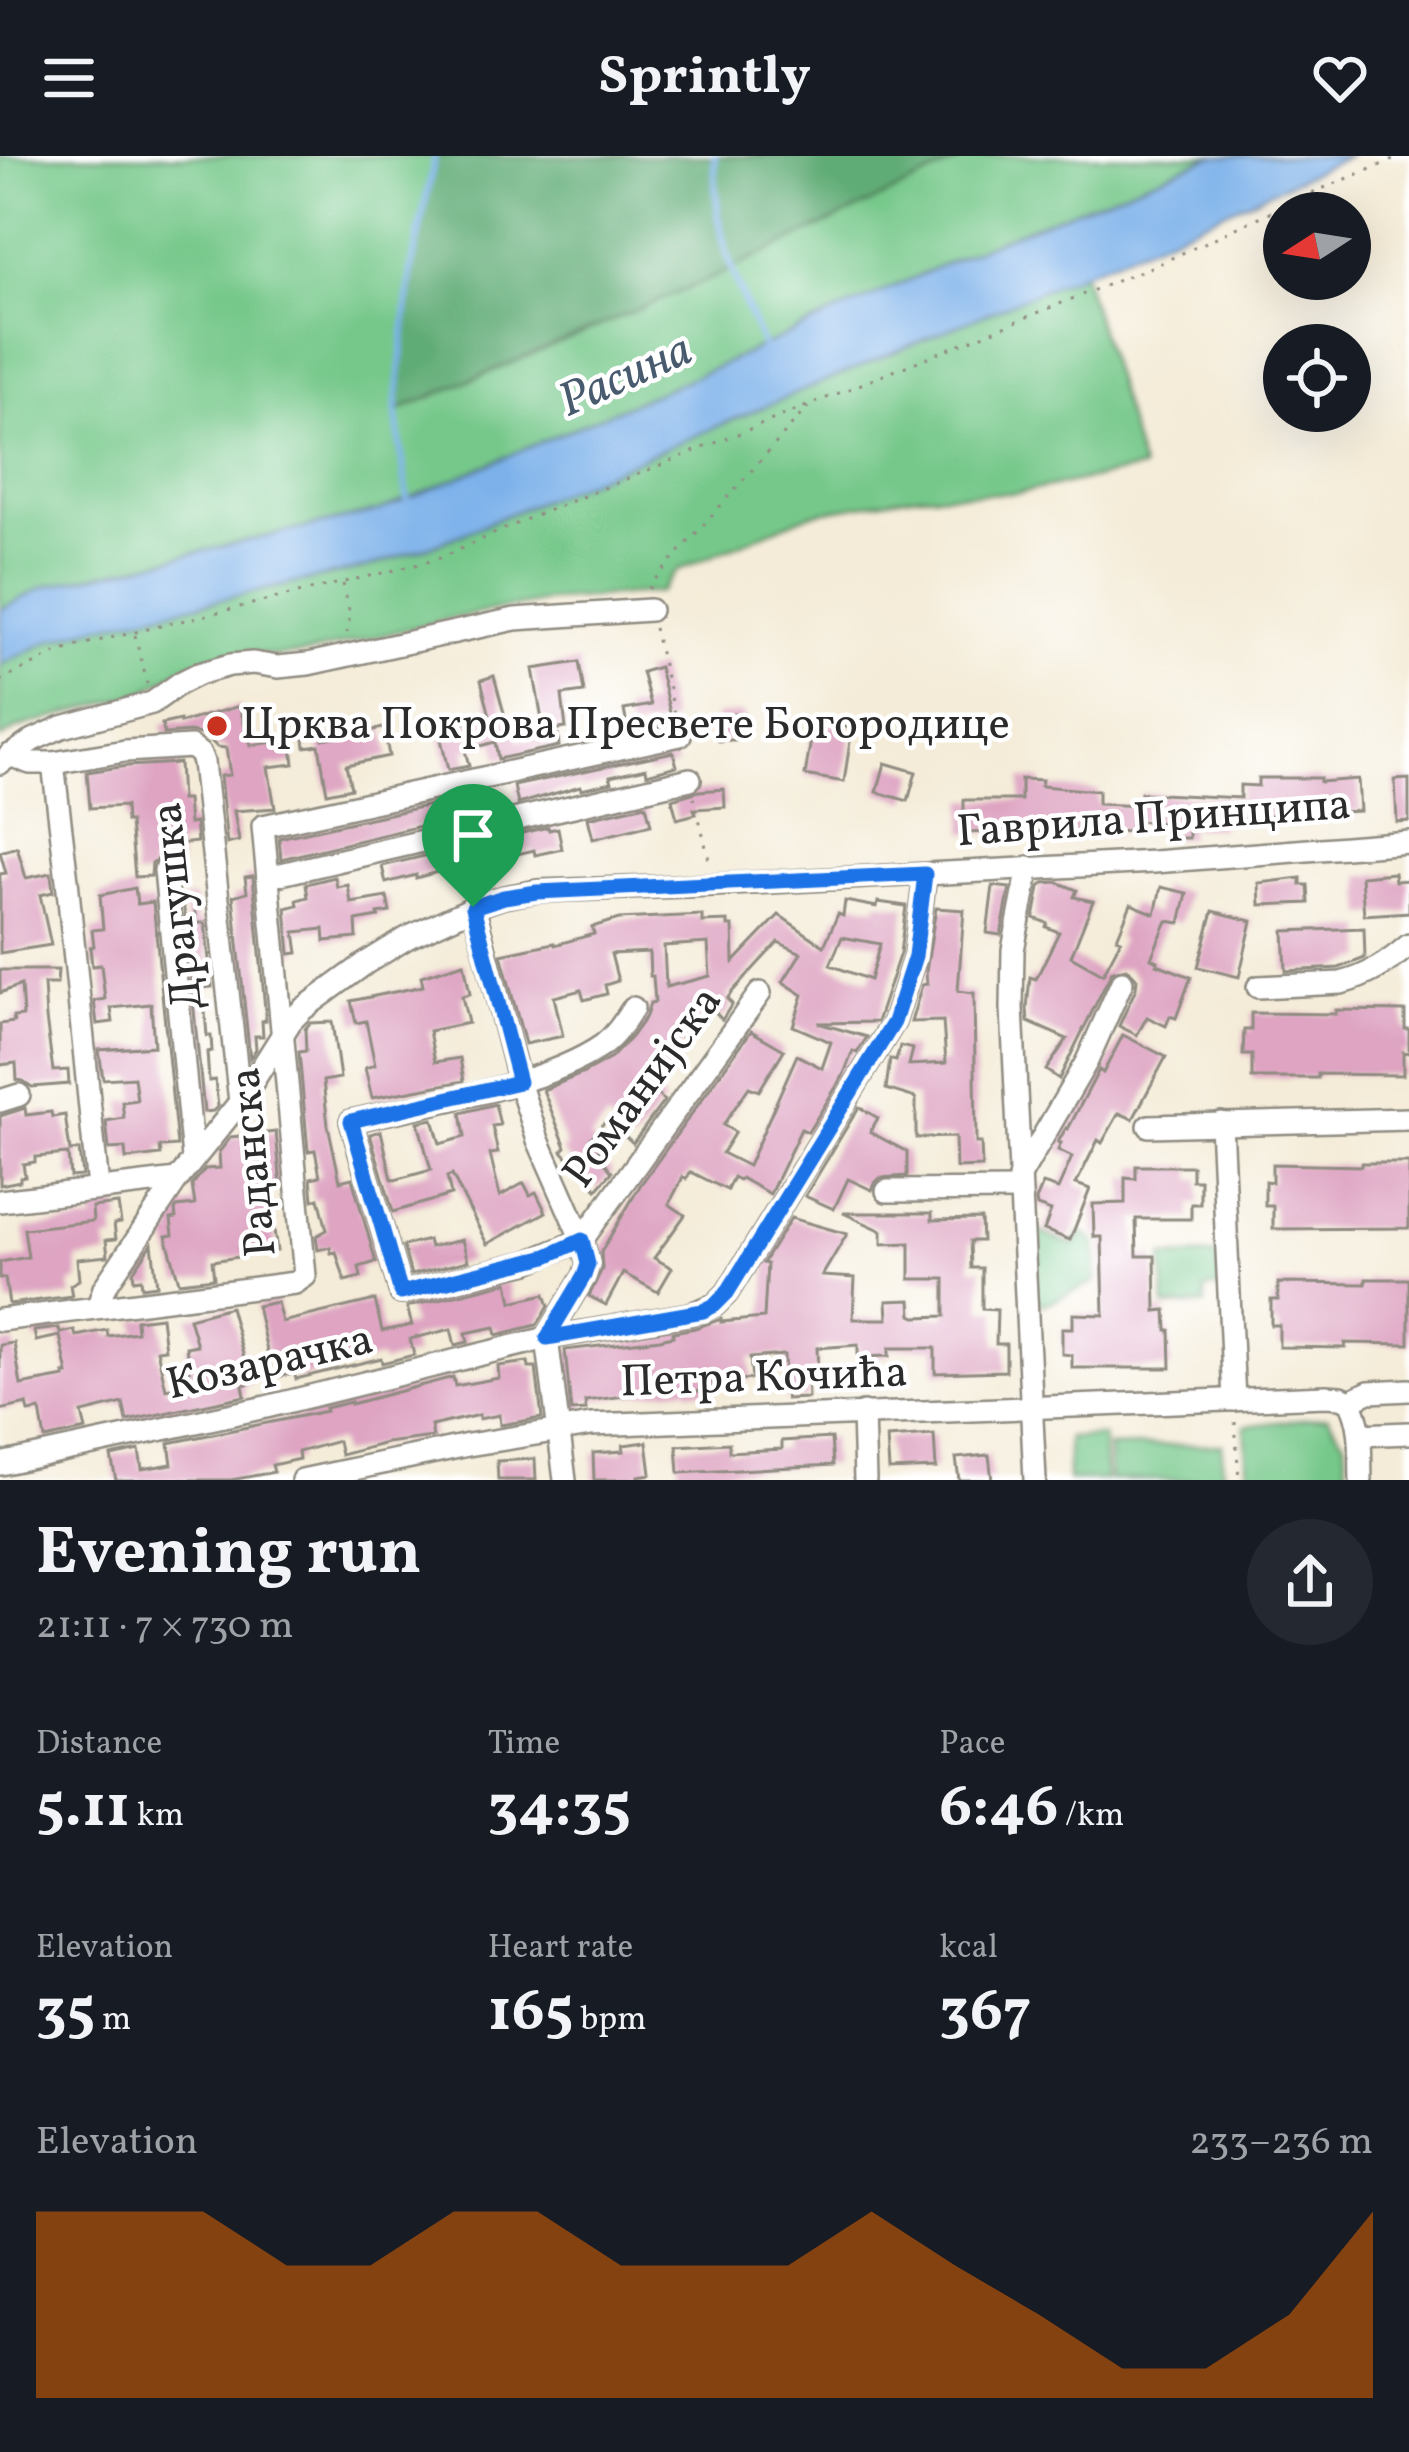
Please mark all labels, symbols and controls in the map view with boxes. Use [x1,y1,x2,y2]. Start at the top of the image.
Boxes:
text: Sprintly [598,41,811,116]
icon: menu [36,45,102,111]
icon: heart [1307,45,1373,111]
north arrow [1263,192,1371,300]
map controls [1263,192,1371,432]
water label: Расина [549,318,703,436]
button: locate [1263,324,1371,432]
place label: Црква Покрова Пресвете Богородице [241,695,1010,758]
marker: Црква Покрова Пресвете Богородице [204,713,230,739]
street label: Гаврила Принципа [955,775,1353,865]
pin [422,784,524,907]
street label: Драгушка [137,799,221,1013]
icon: arrive [440,802,506,868]
street label: Романијска [549,974,739,1202]
street label: Раданска [215,1064,295,1260]
street label: Козарачка [161,1310,379,1418]
street label: Петра Кочића [619,1342,909,1416]
text: Evening run [36,1509,422,1601]
button: share [1247,1519,1373,1645]
text: 21:11 · 7 × 730 m [36,1600,293,1654]
text: Distance [36,1722,162,1768]
text: Time [488,1722,560,1768]
text: Pace [939,1722,1005,1768]
text: 5.11 [36,1768,130,1851]
text: 34:35 [488,1768,631,1851]
text: 6:46 [939,1768,1058,1851]
text: km [130,1794,184,1840]
text: /km [1058,1794,1124,1840]
text: Elevation [36,1926,173,1972]
text: Heart rate [488,1926,633,1972]
text: kcal [939,1926,998,1972]
text: 35 [36,1972,95,2055]
text: 165 [488,1972,574,2055]
text: 367 [939,1972,1032,2055]
text: m [95,1998,131,2044]
text: bpm [574,1998,646,2044]
text: Elevation [36,2116,198,2170]
text: 233–236 m [1190,2116,1373,2170]

